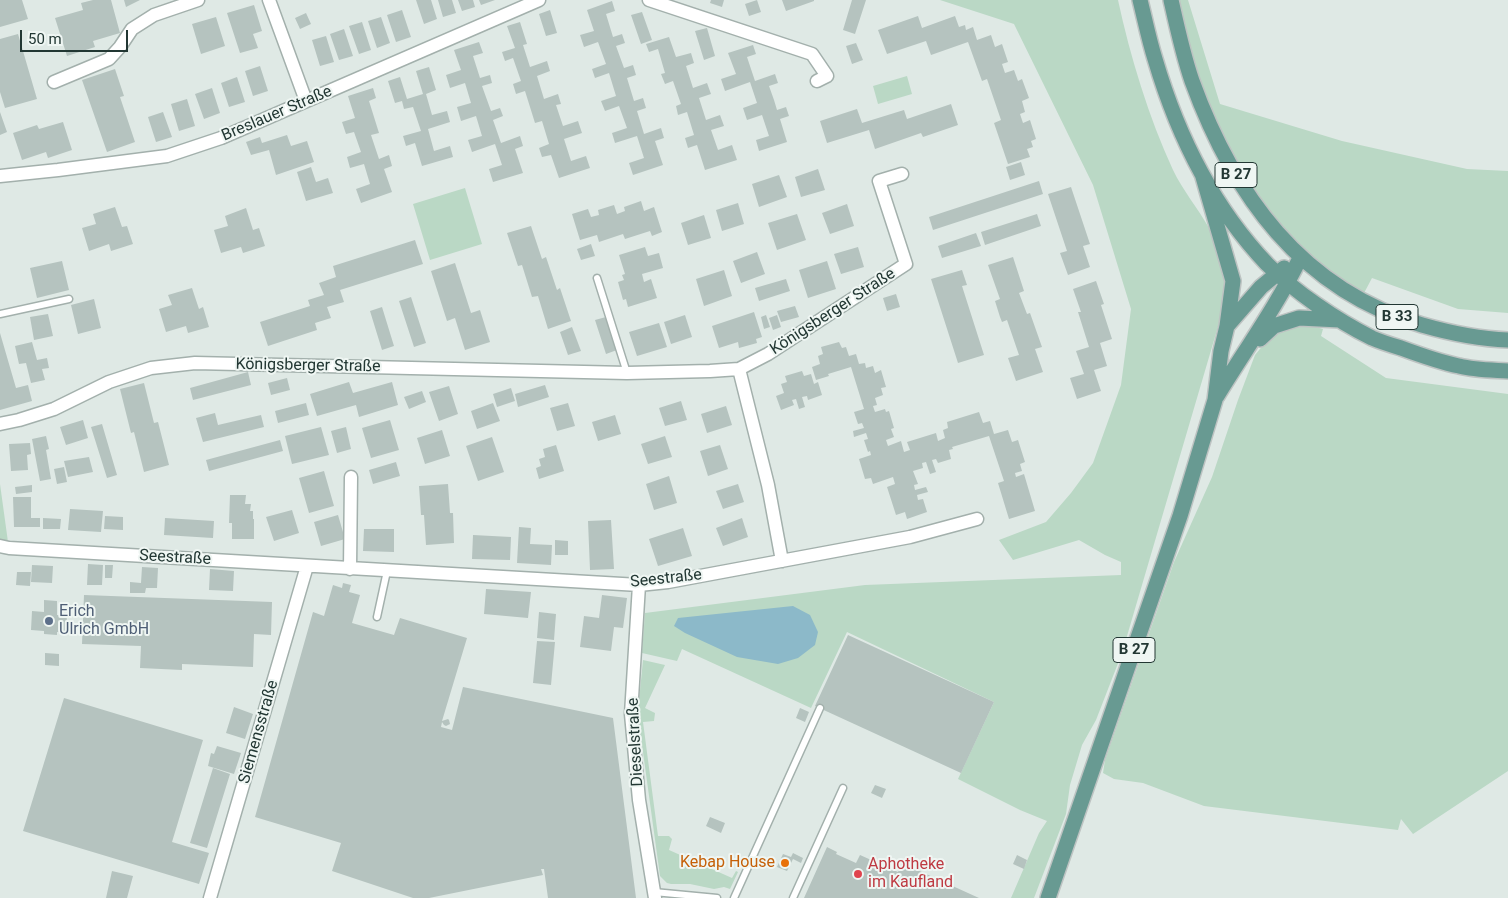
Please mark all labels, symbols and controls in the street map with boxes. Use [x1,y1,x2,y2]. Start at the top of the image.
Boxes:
scale bar [22,20,130,52]
text: 50 m [28,30,62,48]
street label: Breslauer Straße [219,82,335,146]
road number: B 27 [1215,162,1257,188]
street label: Königsberger Straße [767,264,899,360]
road number: B 33 [1376,304,1418,330]
street label: Königsberger Straße [235,355,381,377]
street label: Seestraße [139,547,211,569]
street label: Seestraße [629,566,703,592]
place label: Erich Ulrich GmbH [59,602,149,640]
marker: Erich Ulrich GmbH [43,615,55,627]
road number: B 27 [1113,638,1155,662]
street label: Siemensstraße [235,678,283,786]
street label: Dieselstraße [624,697,648,787]
place label: Kebap House [680,853,775,873]
place label: Aphotheke im Kaufland [868,855,953,893]
marker: Kebap House [779,857,791,869]
marker: Aphotheke im Kaufland [852,868,864,880]

